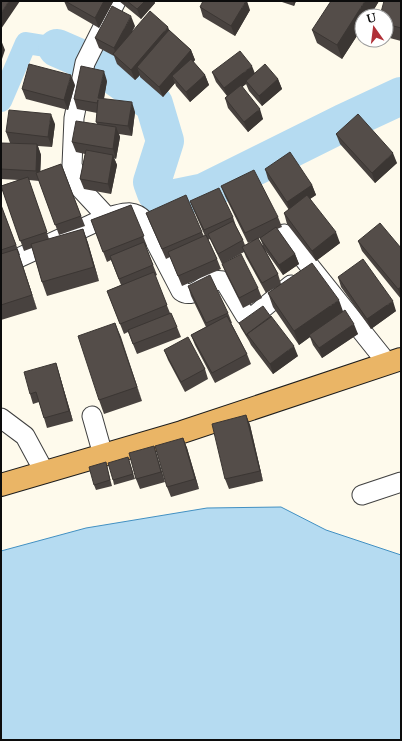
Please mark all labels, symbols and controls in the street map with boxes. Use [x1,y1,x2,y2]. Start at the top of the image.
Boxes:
north arrow [354,8,394,48]
text: U [365,10,378,26]

